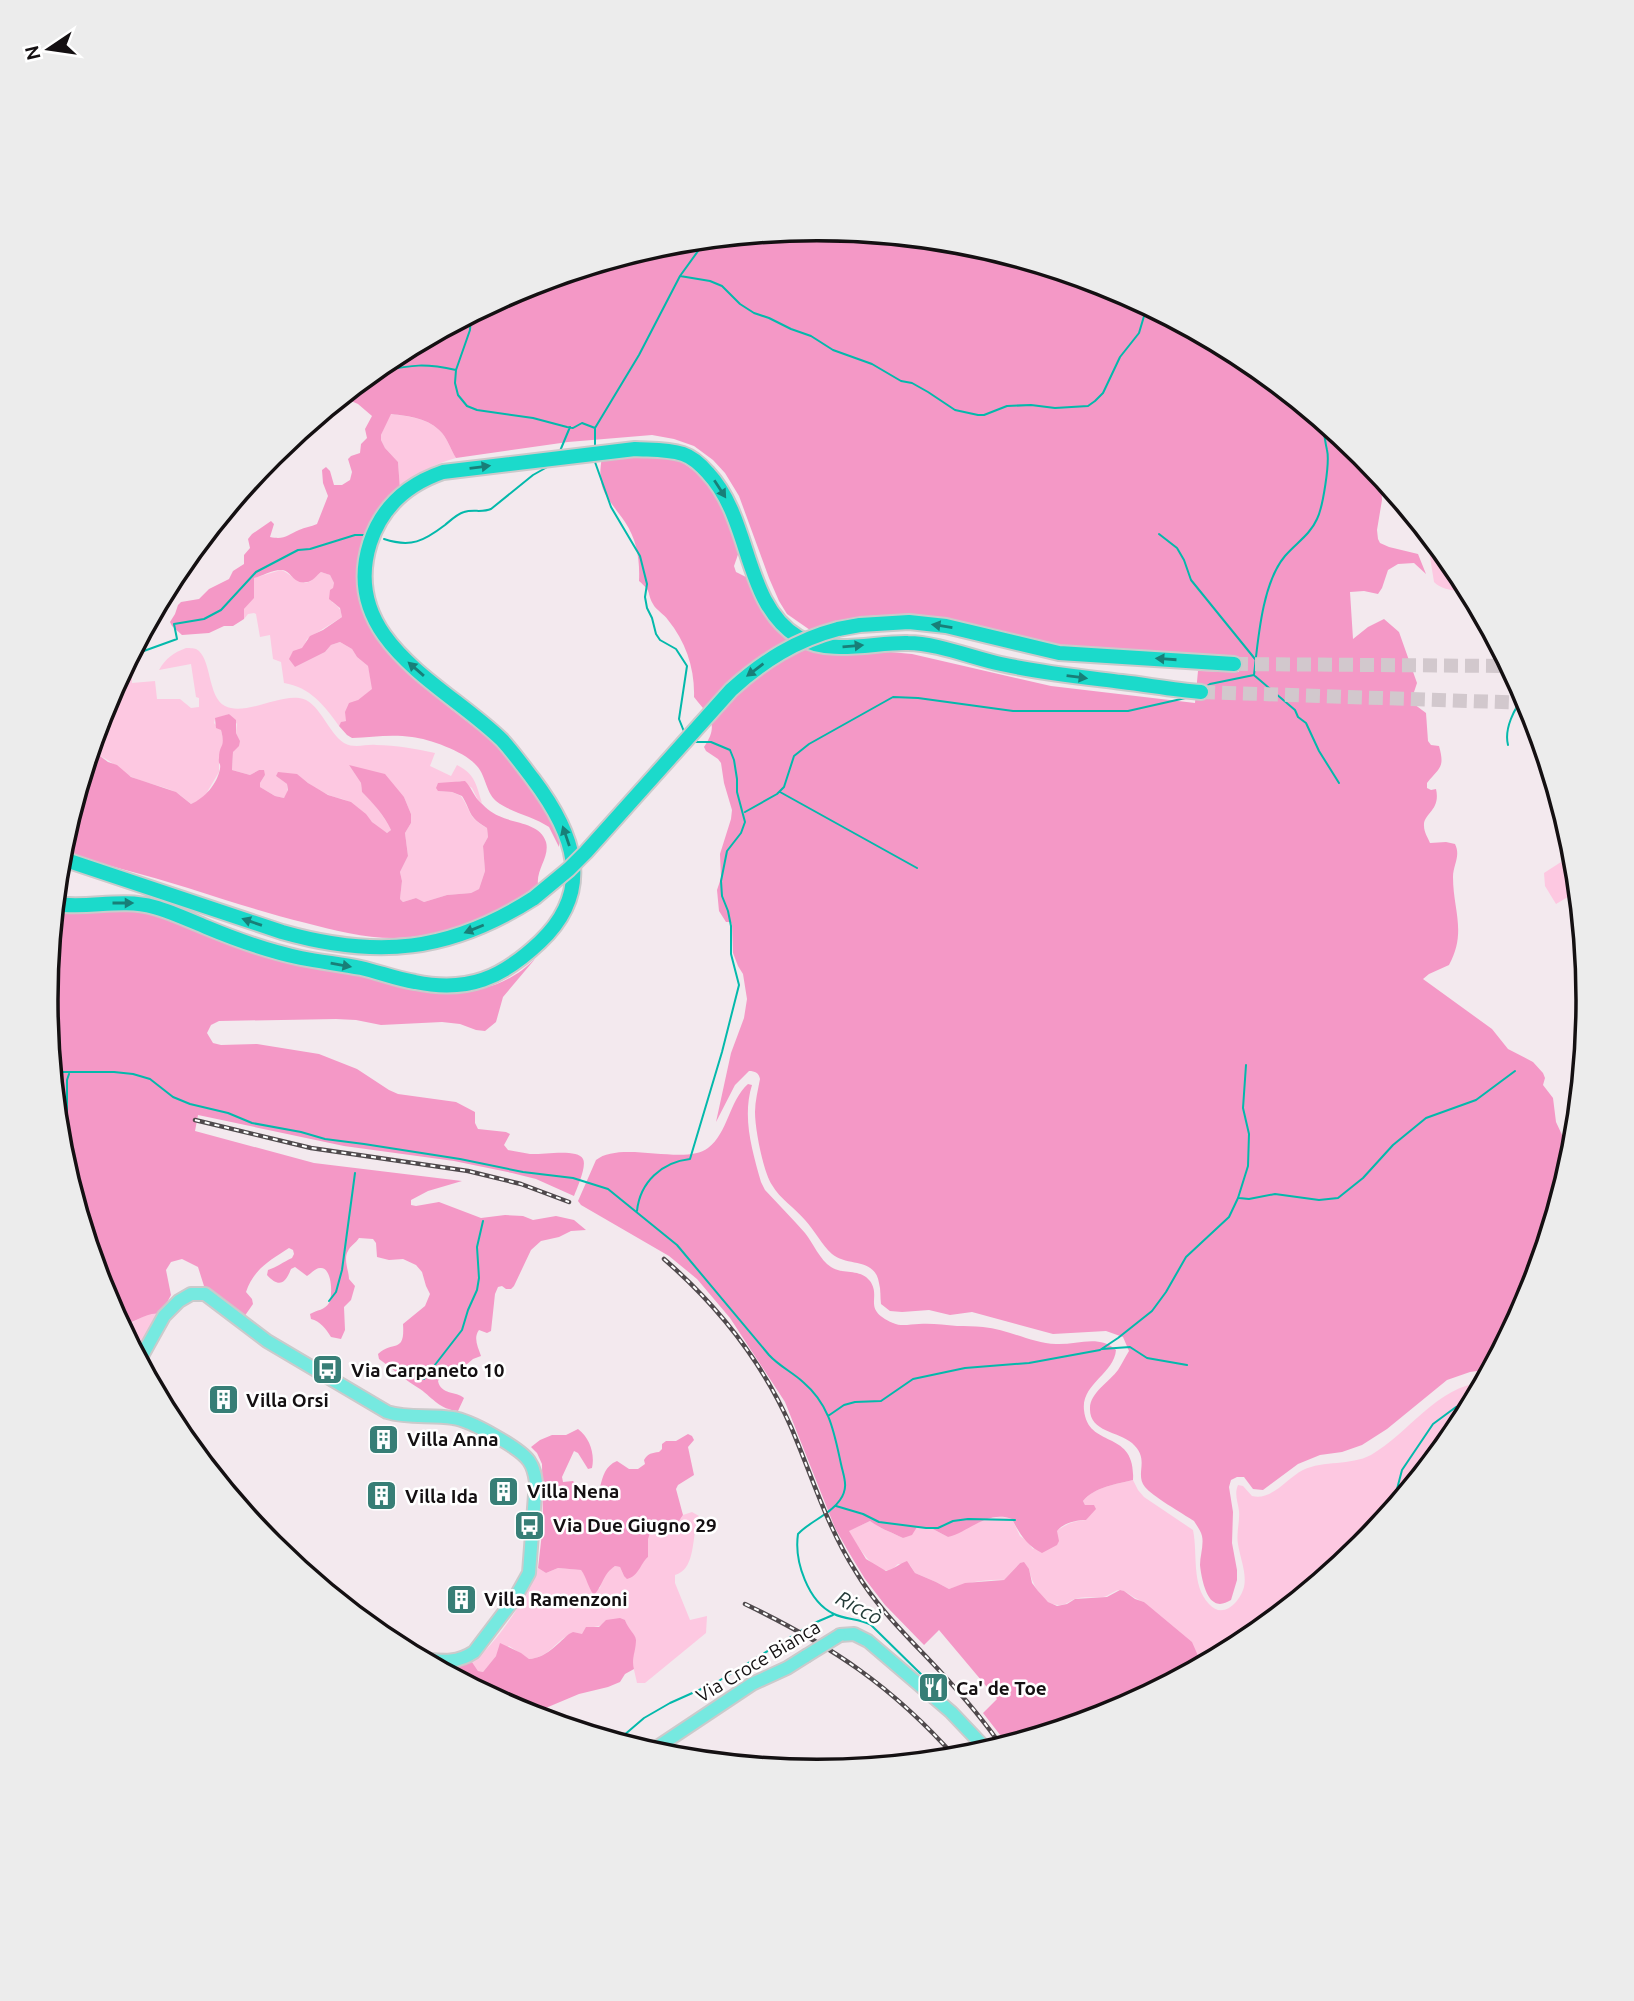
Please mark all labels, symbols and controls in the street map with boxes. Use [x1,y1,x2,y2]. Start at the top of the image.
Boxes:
north arrow [14,14,84,84]
text: N [20,43,45,62]
one-way arrow [469,462,491,473]
one-way arrow [713,479,726,499]
one-way arrow [931,620,953,631]
one-way arrow [842,640,864,651]
one-way arrow [1155,653,1177,664]
one-way arrow [407,661,425,677]
one-way arrow [746,662,764,676]
one-way arrow [1066,671,1088,682]
one-way arrow [560,825,571,846]
one-way arrow [112,897,134,909]
one-way arrow [242,916,263,927]
one-way arrow [463,924,484,935]
one-way arrow [330,960,352,971]
bus stop icon: Via Carpaneto 10 [311,1353,345,1387]
place label: Via Carpaneto 10 [351,1359,504,1381]
building icon: Villa Orsi [206,1383,240,1417]
place label: Villa Orsi [246,1389,329,1411]
building icon: Villa Anna [367,1422,401,1456]
place label: Villa Anna [407,1428,499,1450]
building icon: Villa Nena [487,1474,521,1508]
building icon: Villa Ida [365,1479,399,1513]
place label: Villa Nena [527,1480,619,1502]
place label: Villa Ida [405,1485,478,1507]
bus stop icon: Via Due Giugno 29 [513,1508,547,1542]
place label: Via Due Giugno 29 [553,1514,717,1536]
building icon: Villa Ramenzoni [444,1582,478,1616]
water label: Riccò [832,1585,887,1629]
place label: Villa Ramenzoni [484,1588,628,1610]
street label: Via Croce Bianca [692,1615,824,1707]
restaurant icon: Ca' de Toe [916,1671,950,1705]
place label: Ca' de Toe [956,1677,1047,1699]

